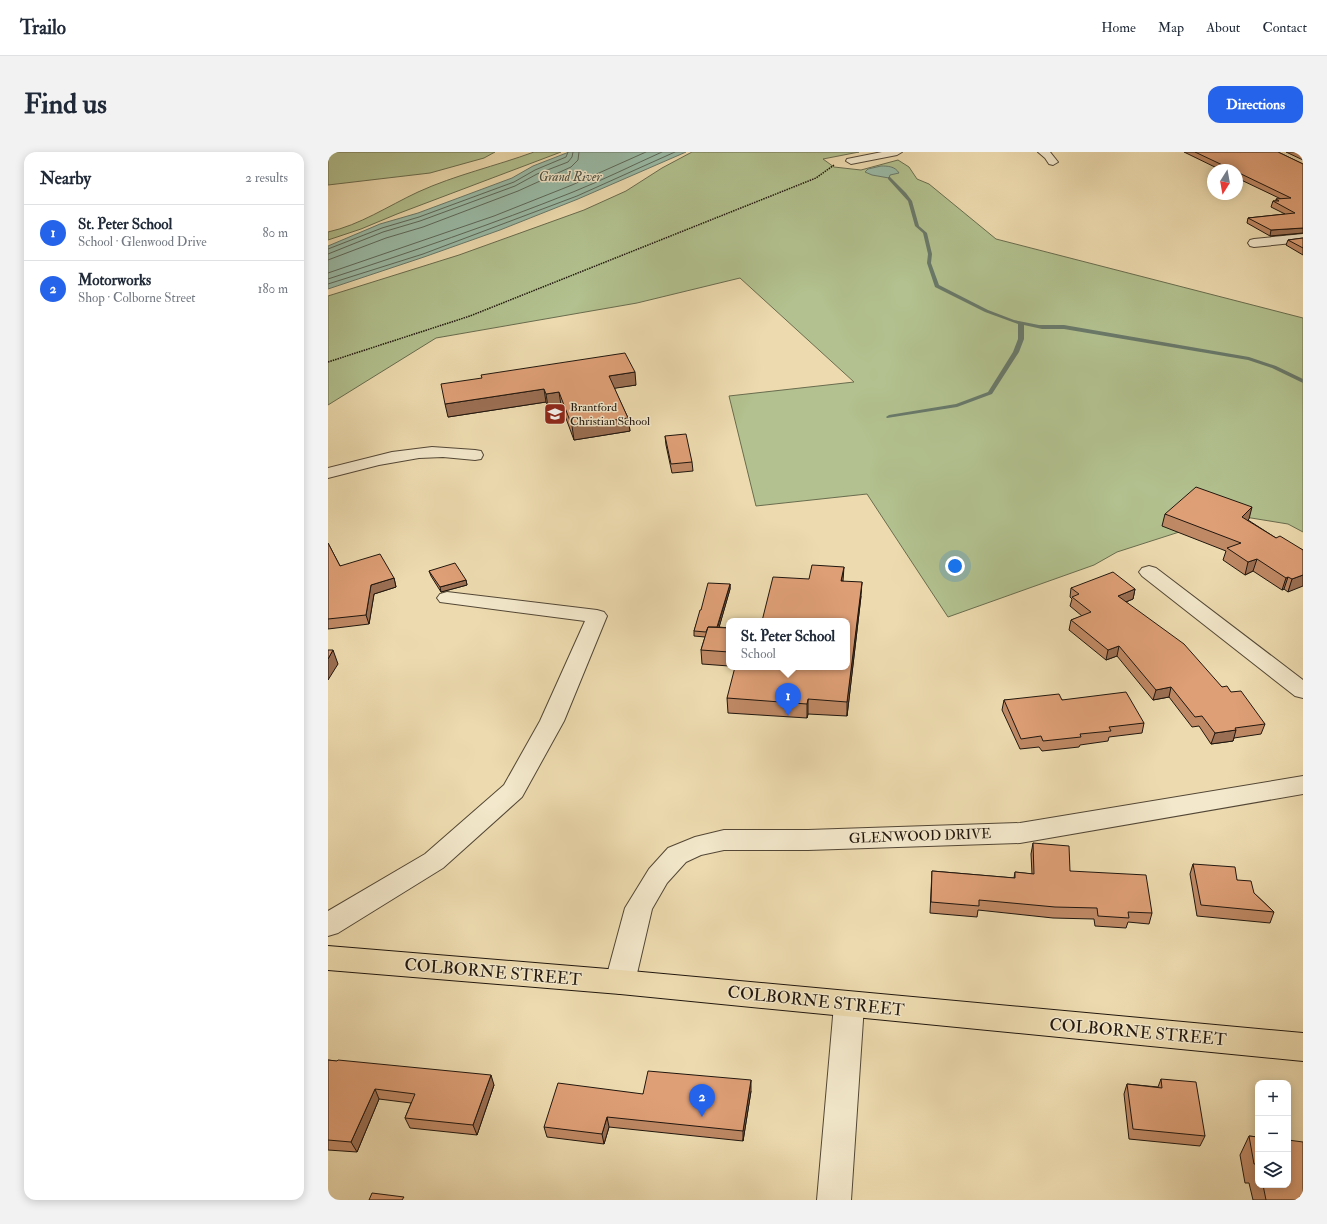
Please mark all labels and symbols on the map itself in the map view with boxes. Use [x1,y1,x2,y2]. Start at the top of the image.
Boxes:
north arrow [1207,164,1243,200]
water label: Grand River [539,169,602,185]
place label: Brantford Christian School [570,400,650,429]
school or university icon: Brantford Christian School [542,401,568,427]
your location [945,556,965,576]
pin: 1 [775,683,801,716]
street label: GLENWOOD DRIVE [849,825,991,847]
street label: COLBORNE STREET [404,954,583,990]
street label: COLBORNE STREET [726,981,906,1021]
street label: COLBORNE STREET [1049,1014,1228,1050]
pin: 2 [689,1084,715,1117]

